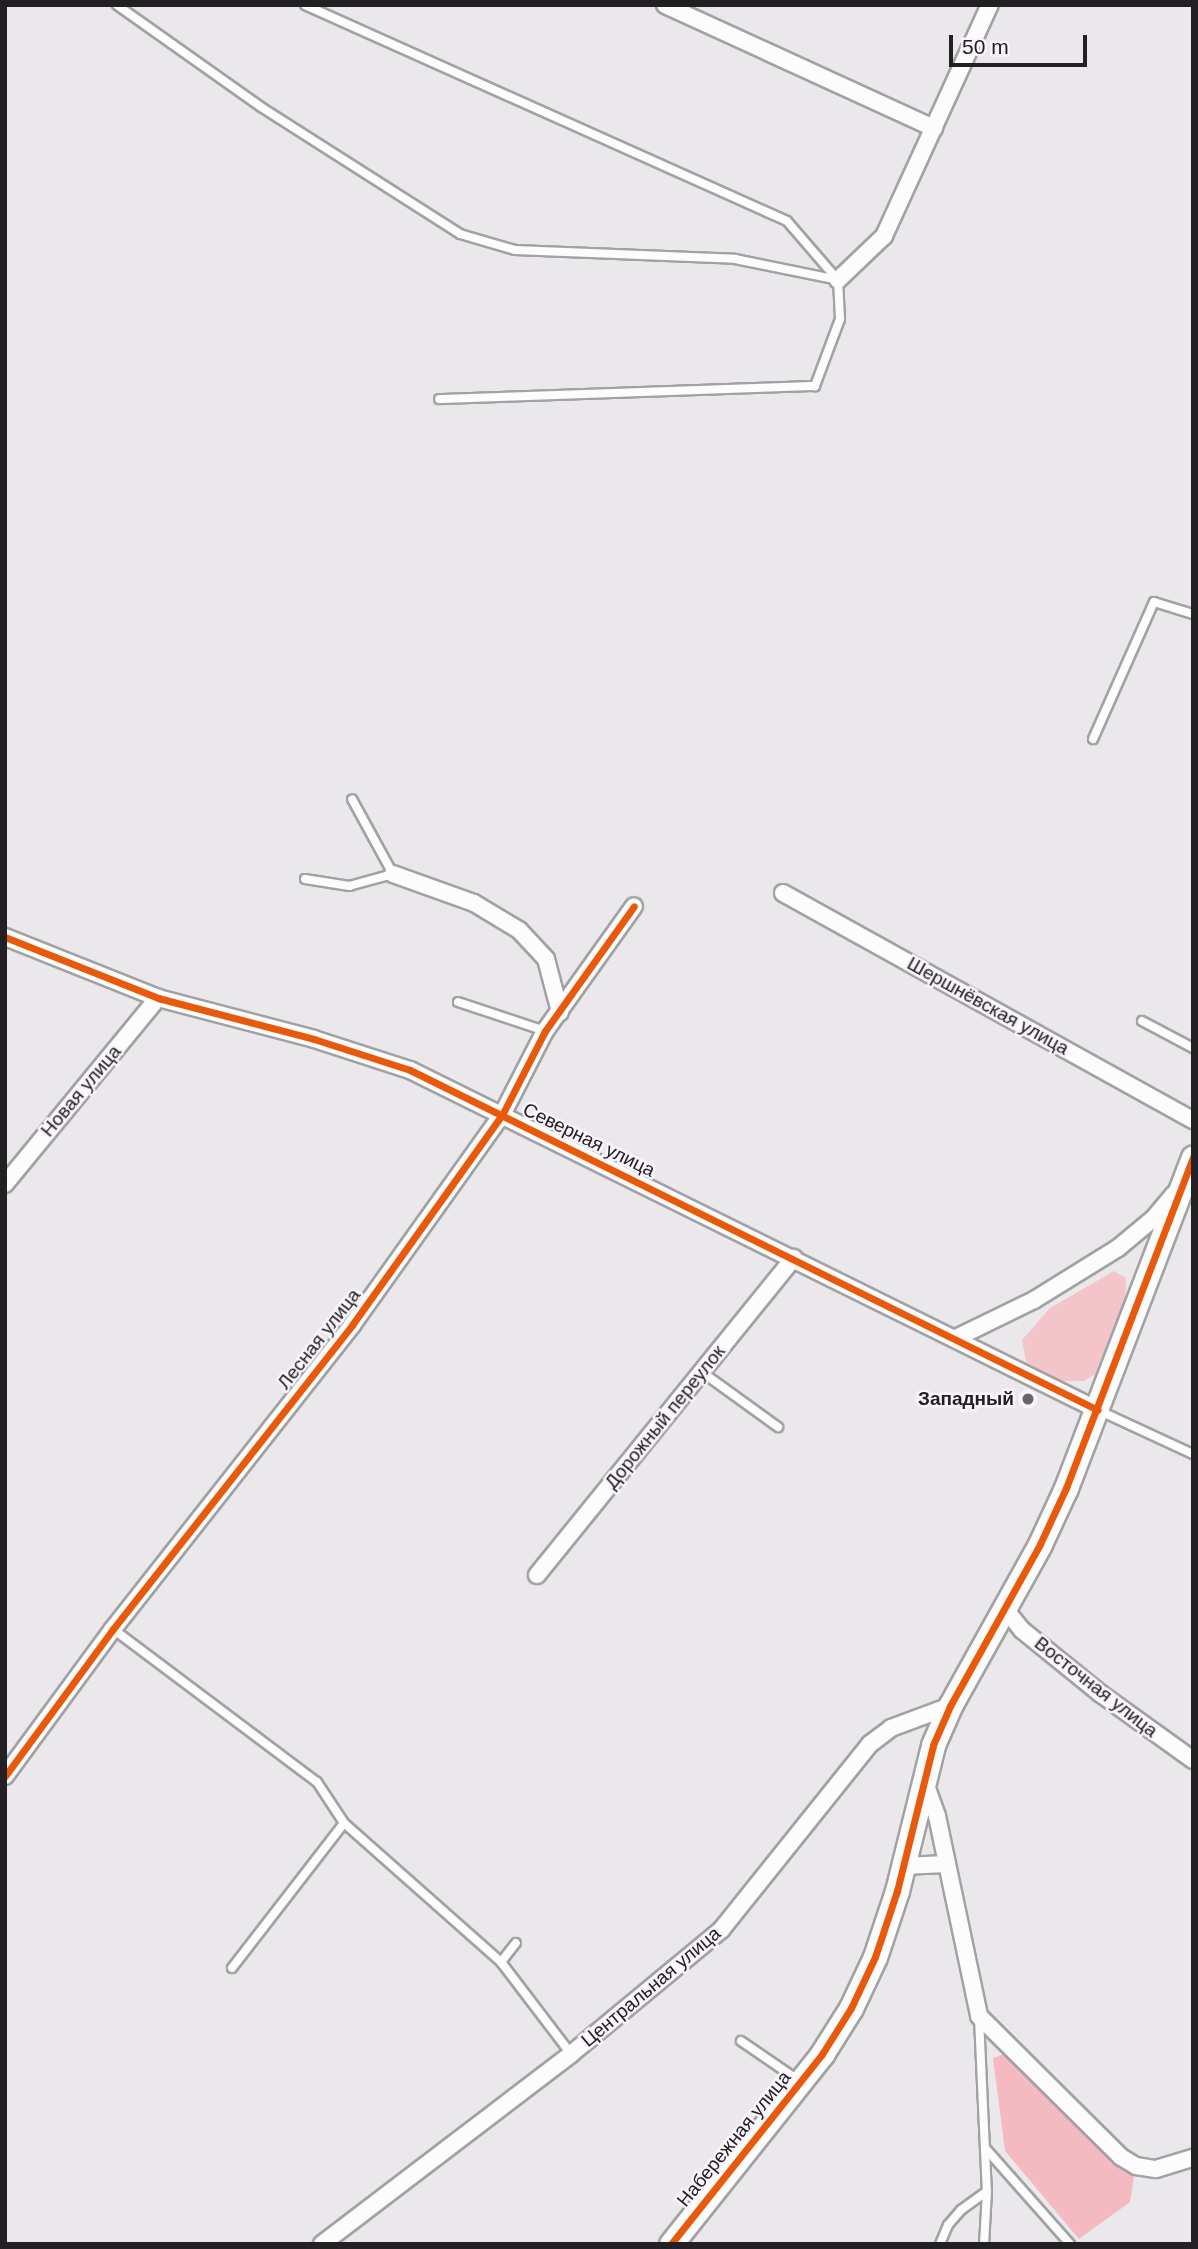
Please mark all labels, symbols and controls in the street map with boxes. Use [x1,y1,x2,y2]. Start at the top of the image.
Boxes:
scale bar [953,21,1091,65]
text: 50 m [962,35,1009,58]
street label: Шершнёвская улица [903,952,1073,1060]
street label: Новая улица [36,1041,126,1141]
street label: Северная улица [519,1098,659,1182]
street label: Лесная улица [273,1284,365,1394]
street label: Дорожный переулок [600,1341,730,1493]
place label: Западный [918,1388,1014,1410]
marker: Западный [1020,1391,1036,1407]
street label: Восточная улица [1030,1632,1162,1742]
street label: Центральная улица [577,1922,725,2052]
street label: Набережная улица [672,2067,796,2211]

